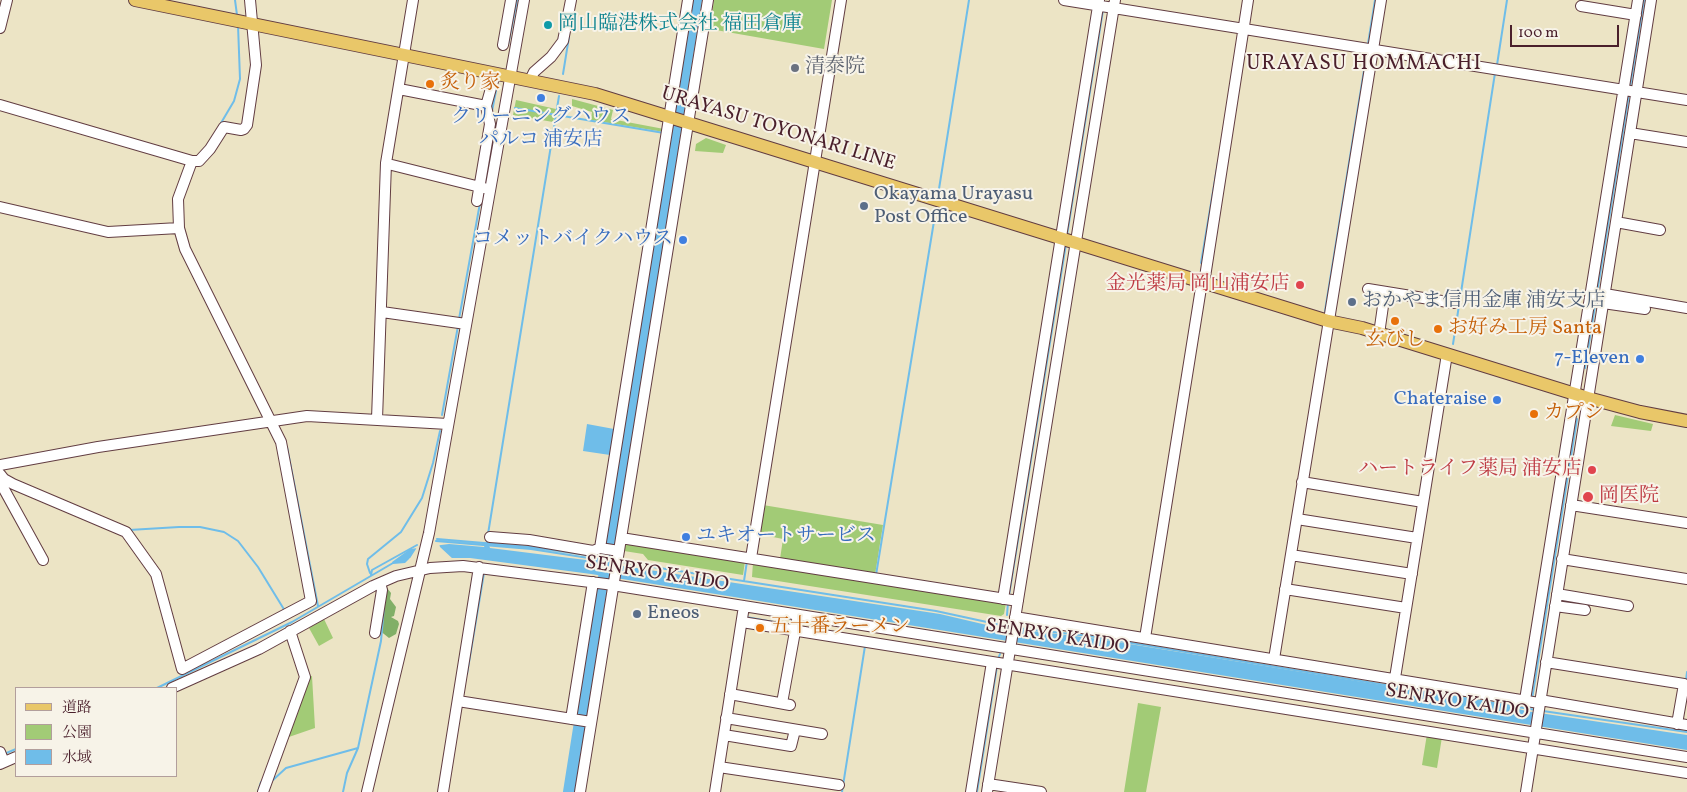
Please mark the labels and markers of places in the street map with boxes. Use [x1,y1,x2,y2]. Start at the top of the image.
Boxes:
place label: 岡山臨港株式会社 福田倉庫 [558,13,802,37]
marker: 岡山臨港株式会社 福田倉庫 [542,19,554,31]
place label: 清泰院 [805,56,865,80]
marker: 清泰院 [789,62,801,74]
place label: 炙り家 [440,72,500,96]
marker: 炙り家 [424,78,436,90]
marker: クリーニングハウス パルコ 浦安店 [535,92,547,104]
place label: クリーニングハウス パルコ 浦安店 [451,106,631,153]
place label: Okayama Urayasu Post Office [874,183,1033,230]
marker: Okayama Urayasu Post Office [858,200,870,212]
place label: コメットバイクハウス [473,228,673,252]
marker: コメットバイクハウス [677,234,689,246]
place label: 金光薬局 岡山浦安店 [1106,273,1290,297]
marker: 金光薬局 岡山浦安店 [1294,279,1306,291]
place label: おかやま信用金庫 浦安支店 [1362,290,1606,314]
marker: おかやま信用金庫 浦安支店 [1346,296,1358,308]
marker: 玄びし [1389,315,1401,327]
place label: お好み工房 Santa [1448,317,1602,341]
marker: お好み工房 Santa [1432,323,1444,335]
place label: 玄びし [1365,329,1425,353]
place label: 7-Eleven [1554,347,1630,371]
marker: 7-Eleven [1634,353,1646,365]
place label: Chateraise [1394,388,1487,412]
marker: Chateraise [1491,394,1503,406]
place label: カプシ [1544,402,1604,426]
marker: カプシ [1528,408,1540,420]
place label: ハートライフ薬局 浦安店 [1358,458,1582,482]
marker: ハートライフ薬局 浦安店 [1586,464,1598,476]
place label: 岡医院 [1599,485,1659,509]
marker: 岡医院 [1581,490,1595,504]
place label: ユキオートサービス [696,525,876,549]
marker: ユキオートサービス [680,531,692,543]
place label: Eneos [647,602,700,626]
marker: Eneos [631,608,643,620]
place label: 五十番ラーメン [770,616,910,640]
marker: 五十番ラーメン [754,622,766,634]

